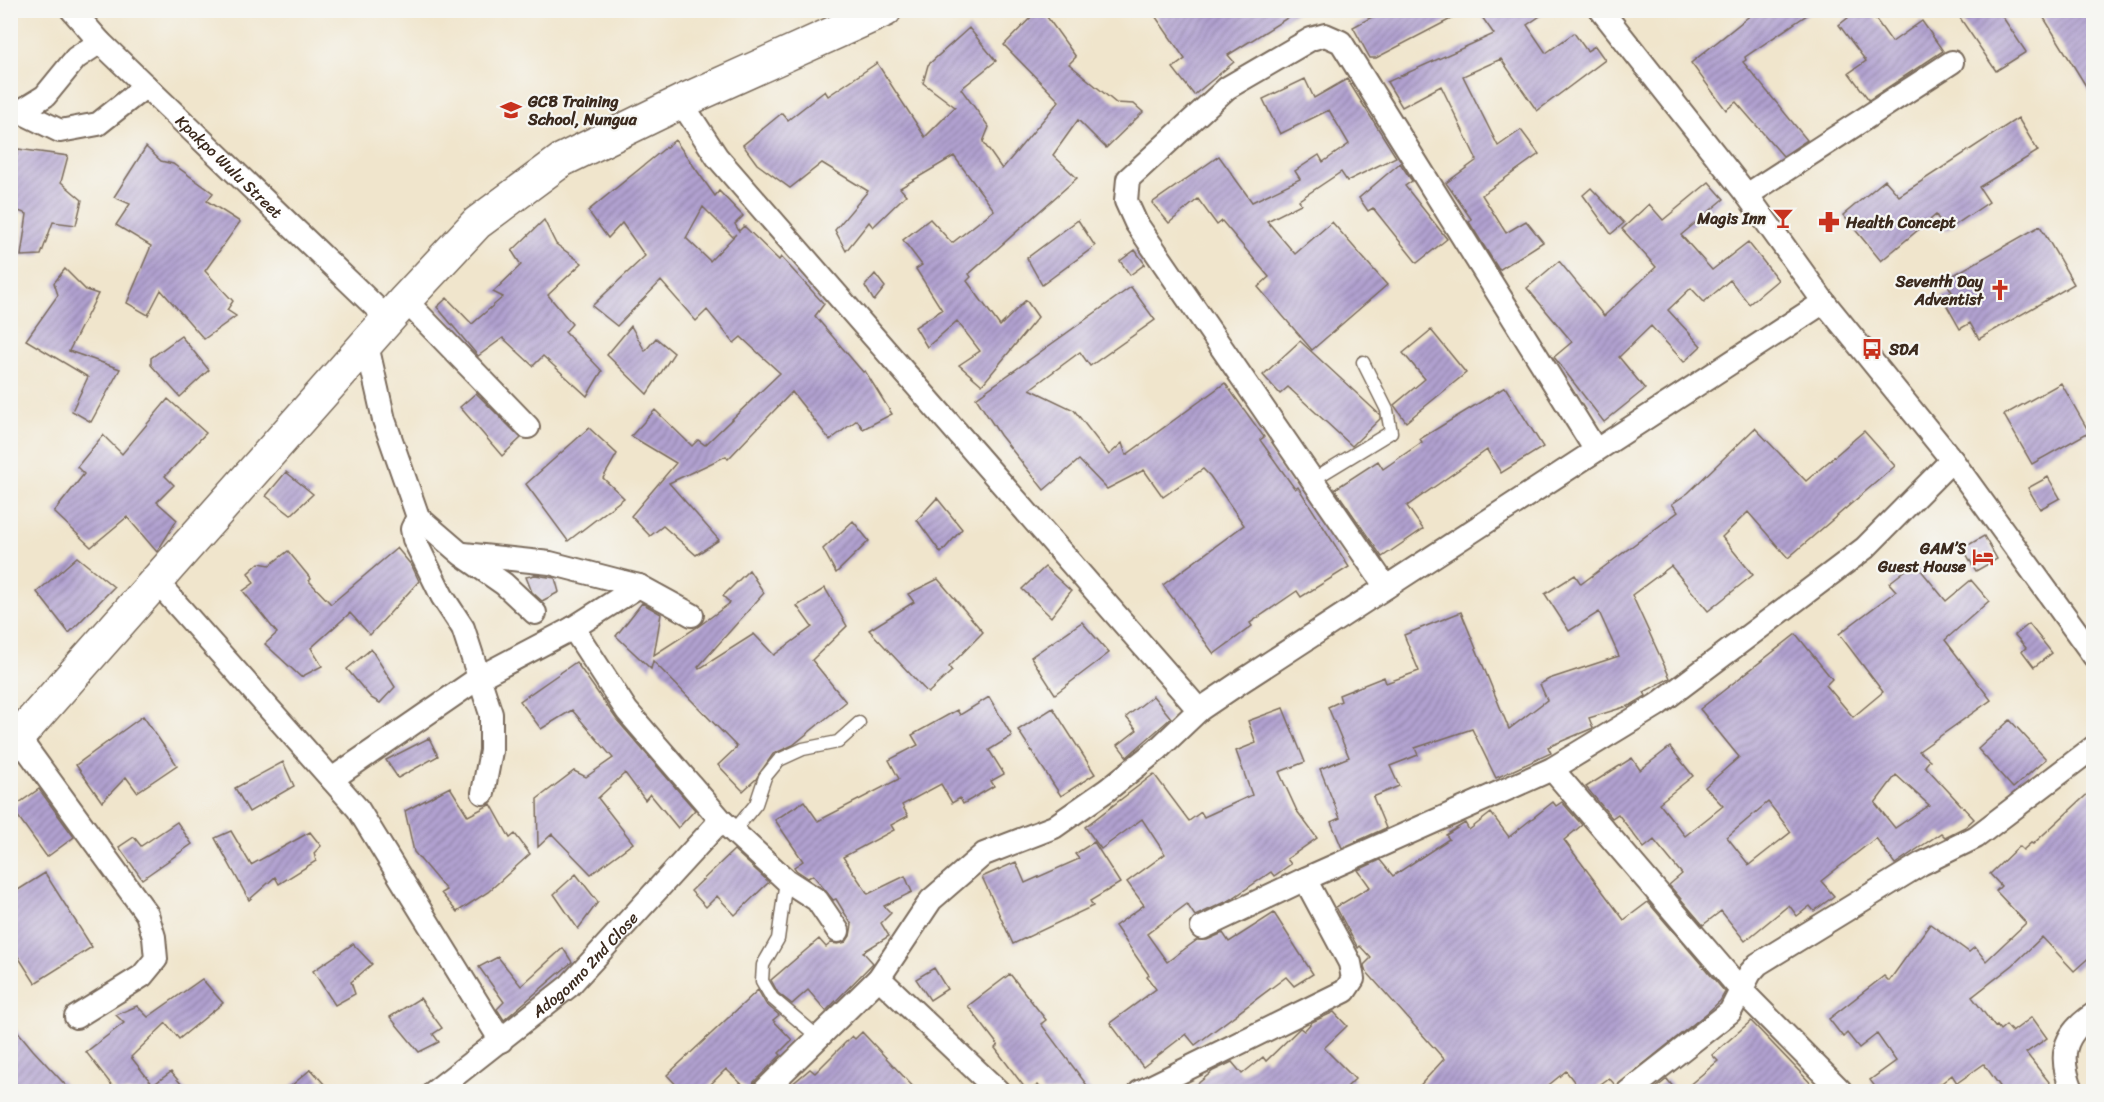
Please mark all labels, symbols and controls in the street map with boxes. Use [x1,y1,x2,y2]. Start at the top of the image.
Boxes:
place label: GCB Training School, Nungua [527,87,638,134]
school or university icon: GCB Training School, Nungua [499,98,523,122]
street label: Kpakpo Wulu Street [169,107,290,226]
place label: Magis Inn [1696,204,1766,233]
bar icon: Magis Inn [1771,206,1795,230]
place label: Health Concept [1845,208,1956,237]
pharmacy icon: Health Concept [1817,210,1841,234]
place label: Seventh Day Adventist [1895,267,1985,314]
church icon: Seventh Day Adventist [1988,278,2012,302]
place label: SDA [1888,335,1919,364]
bus stop icon: SDA [1860,337,1884,361]
place label: GAM’S Guest House [1877,534,1967,581]
hotel icon: GAM’S Guest House [1971,545,1995,569]
street label: Adogonno 2nd Close [524,905,645,1025]

